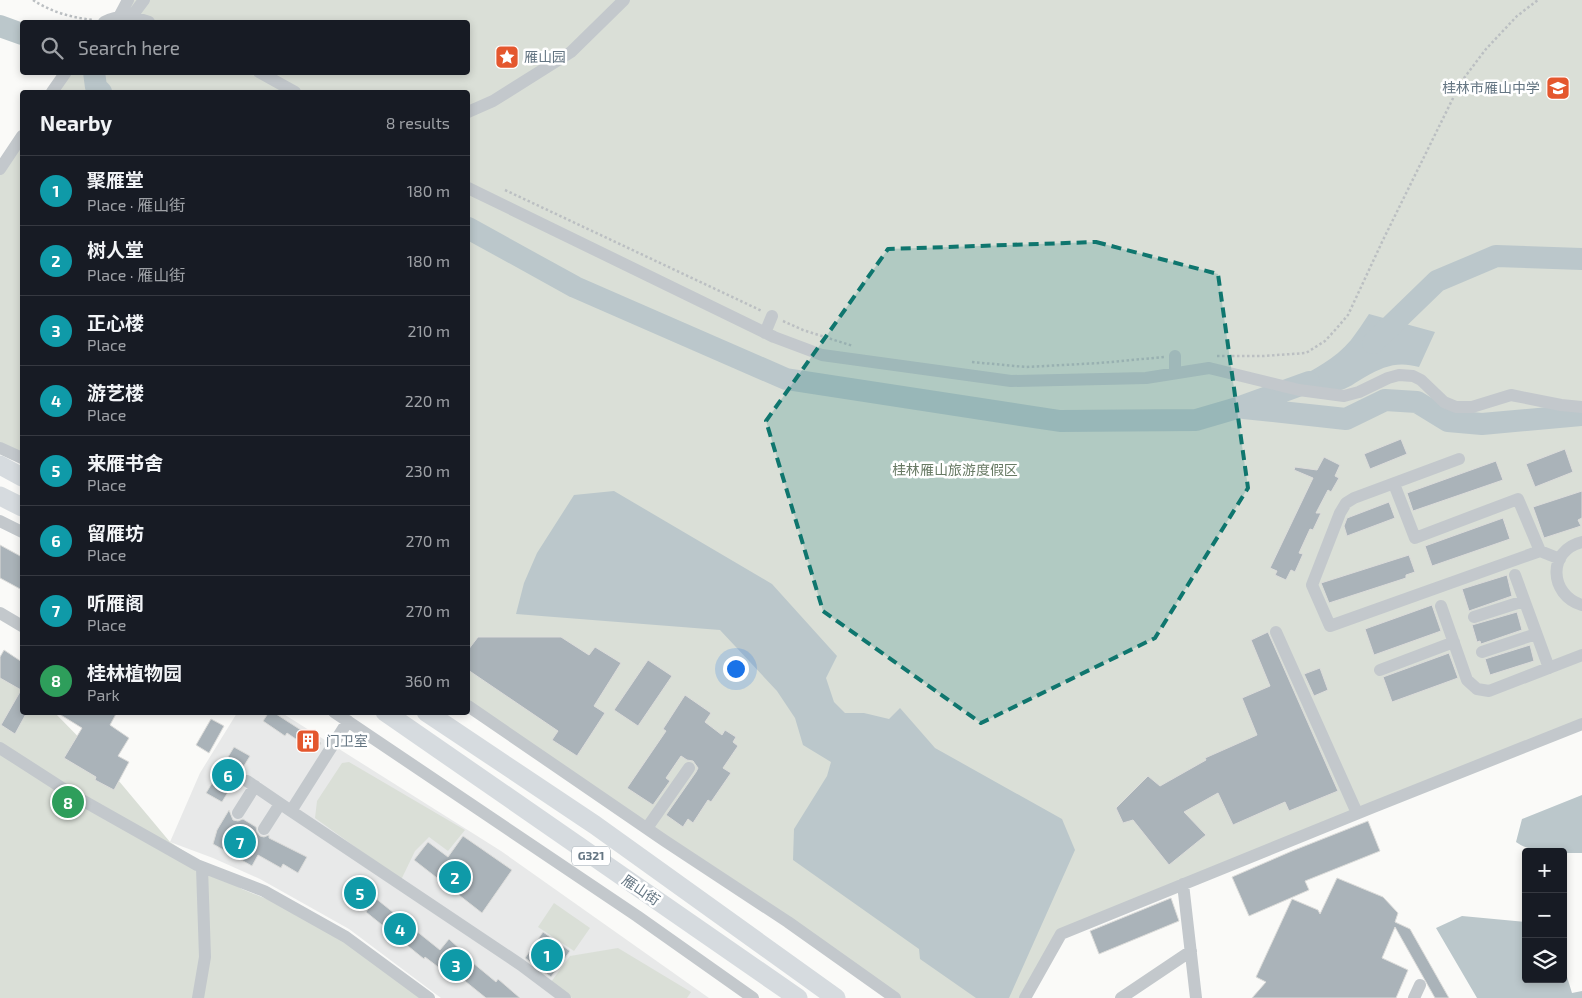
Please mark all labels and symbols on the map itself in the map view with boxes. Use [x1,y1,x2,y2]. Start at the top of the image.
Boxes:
place icon: 雁山园 [494,44,520,70]
place label: 雁山园 [524,48,566,65]
school or university icon: 桂林市雁山中学 [1545,75,1571,101]
place label: 桂林市雁山中学 [1442,79,1540,96]
park label: 桂林雁山旅游度假区 [892,461,1018,478]
your location [723,656,749,682]
building icon: 门卫室 [295,728,321,754]
place label: 门卫室 [326,732,368,749]
pin: 6 [212,756,244,794]
pin: 8 [52,783,84,821]
pin: 7 [224,823,256,861]
road number: G321 [572,846,610,866]
pin: 2 [439,858,471,896]
street label: 雁山街 [619,871,663,908]
pin: 5 [344,874,376,912]
pin: 4 [384,910,416,948]
pin: 1 [531,936,563,974]
pin: 3 [440,946,472,984]

